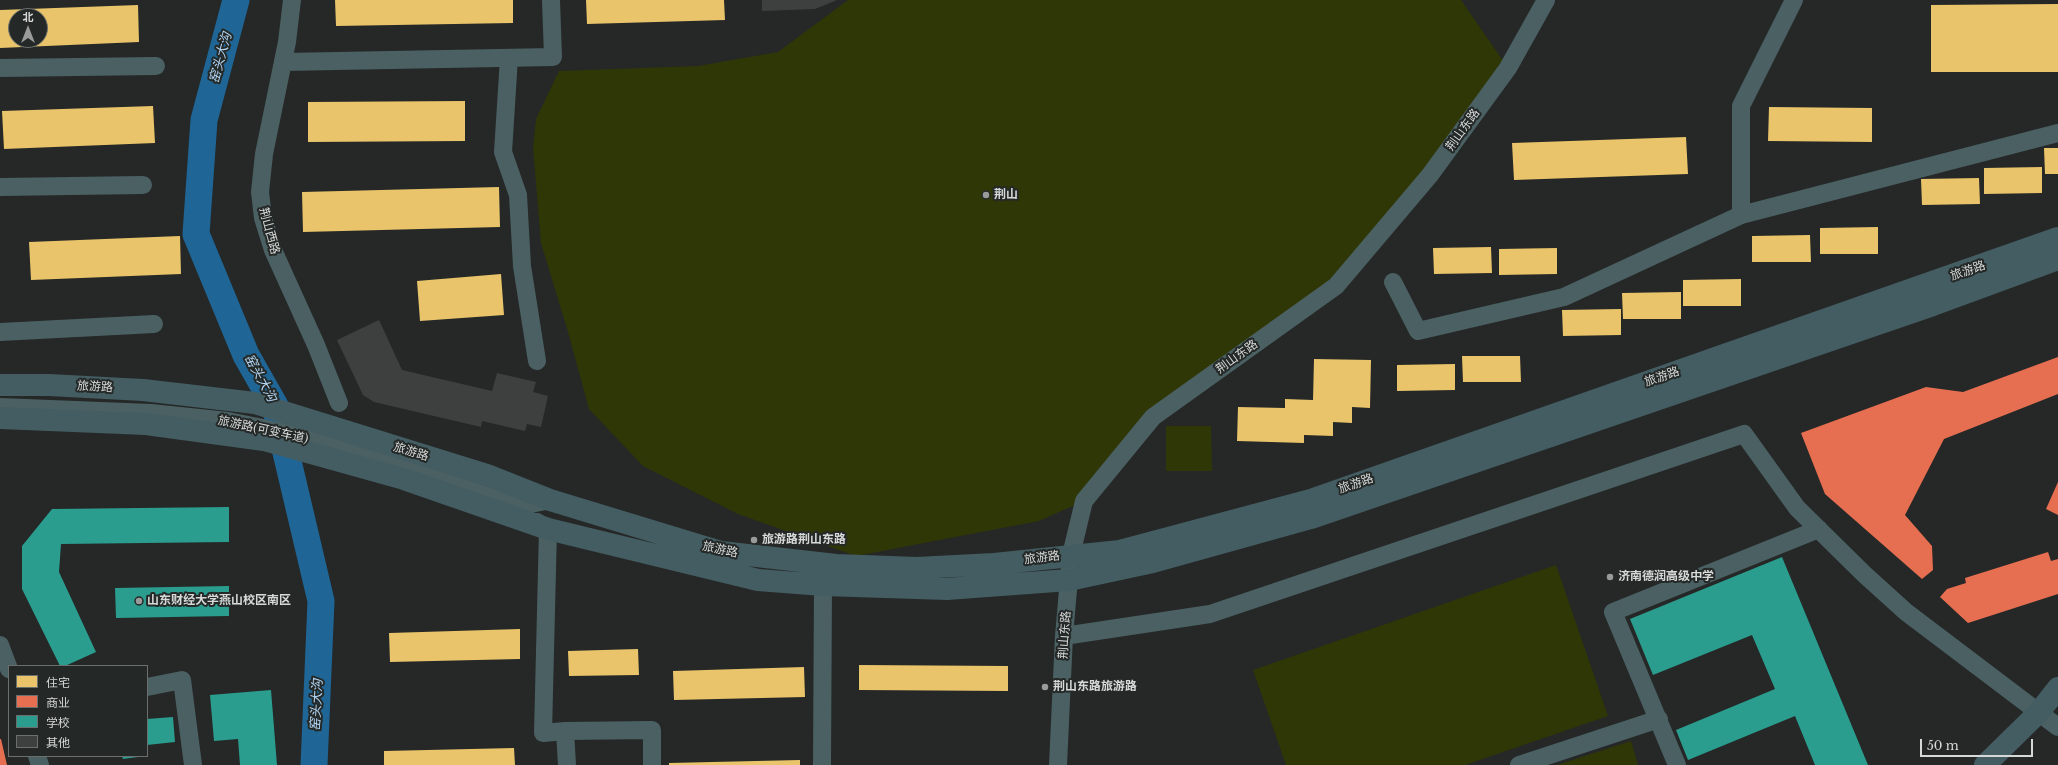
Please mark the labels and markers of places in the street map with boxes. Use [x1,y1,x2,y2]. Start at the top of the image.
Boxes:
place label: 荆山 [994,188,1018,202]
marker: 荆山 [981,190,991,200]
place label: 旅游路荆山东路 [762,533,846,547]
marker: 旅游路荆山东路 [749,535,759,545]
place label: 济南德润高级中学 [1618,570,1714,584]
marker: 济南德润高级中学 [1605,572,1615,582]
place label: 山东财经大学燕山校区南区 [147,594,291,608]
marker: 山东财经大学燕山校区南区 [134,596,144,606]
place label: 荆山东路旅游路 [1053,680,1137,694]
marker: 荆山东路旅游路 [1040,682,1050,692]

